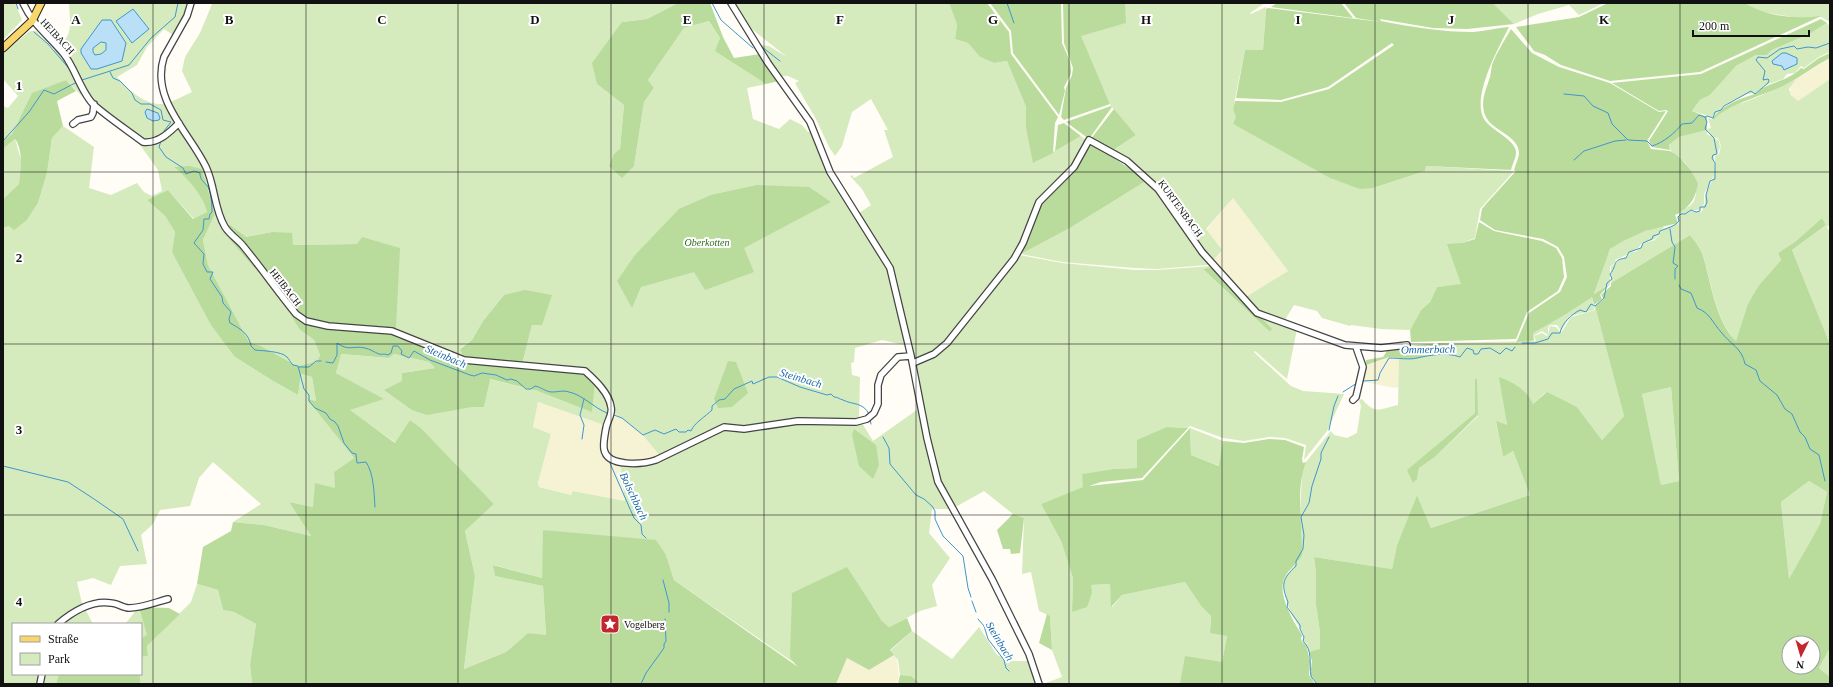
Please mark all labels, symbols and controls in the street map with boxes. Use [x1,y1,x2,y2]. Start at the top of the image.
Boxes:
text: B [225,12,234,27]
text: C [377,12,387,27]
text: D [530,12,540,27]
text: E [683,12,691,27]
text: F [836,12,844,27]
text: G [988,12,998,27]
text: H [1141,12,1151,27]
text: I [1295,12,1301,27]
text: J [1448,12,1455,27]
text: K [1599,12,1610,27]
scale bar [1693,12,1809,38]
street label: HEIBACH [38,16,78,56]
text: 200 m [1699,19,1730,33]
text: 1 [16,78,22,93]
street label: KURTENBACH [1156,178,1205,239]
park label: Oberkotten [685,237,730,248]
text: 2 [16,250,22,265]
street label: HEIBACH [268,266,304,308]
water label: Steinbach [424,342,469,370]
water label: Ommerbach [1401,343,1456,355]
water label: Steinbach [778,366,824,390]
text: 3 [16,422,23,437]
water label: Bolschbach [618,470,650,522]
text: 4 [16,594,23,609]
place icon: Vogelberg [599,613,621,635]
place label: Vogelberg [624,619,665,630]
water label: Steinbach [984,619,1017,663]
legend [12,623,142,675]
text: Straße [48,632,79,646]
north arrow [1781,635,1821,675]
text: Park [48,652,70,666]
text: N [1796,659,1805,671]

